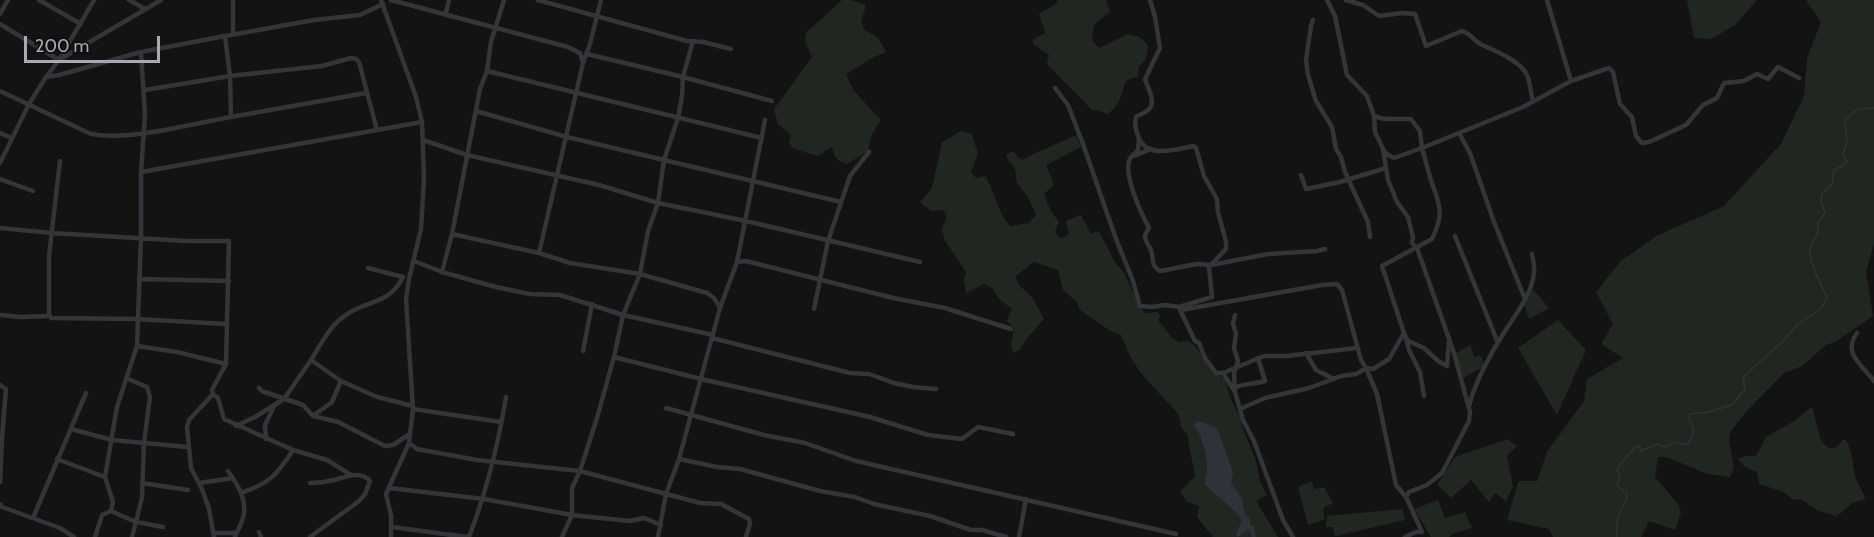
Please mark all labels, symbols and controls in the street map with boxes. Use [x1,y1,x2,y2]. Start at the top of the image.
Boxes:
scale bar [27,24,164,62]
text: 200 m [35,35,89,57]

